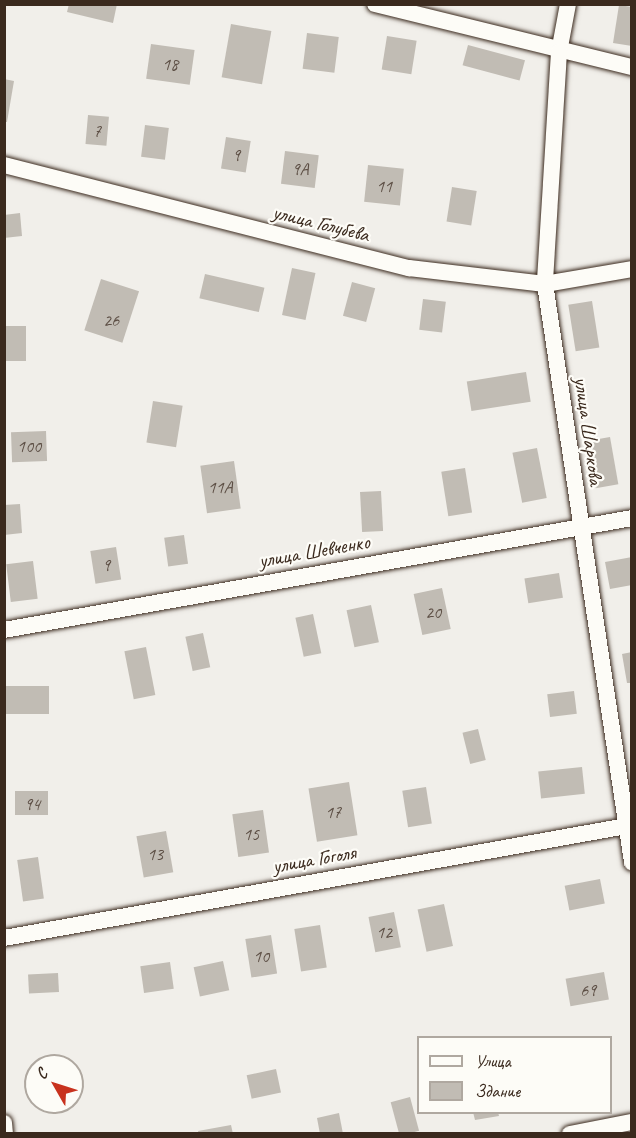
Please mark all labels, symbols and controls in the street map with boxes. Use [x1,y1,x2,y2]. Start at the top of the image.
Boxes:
house number: 18 [162,53,178,75]
house number: 7 [93,120,101,142]
house number: 9 [232,144,240,166]
house number: 9А [291,158,309,180]
house number: 11 [376,175,392,197]
street label: улица Голубева [270,199,372,247]
house number: 26 [103,309,119,331]
street label: улица Шаркова [569,375,609,487]
house number: 100 [17,435,41,457]
house number: 11А [207,476,233,498]
street label: улица Шевченко [256,529,372,573]
house number: 9 [102,554,110,576]
house number: 20 [425,601,441,623]
house number: 94 [24,793,40,815]
house number: 17 [325,801,341,823]
house number: 15 [243,823,259,845]
street label: улица Гоголя [271,839,357,879]
house number: 13 [147,843,163,865]
house number: 12 [376,921,392,943]
house number: 10 [253,945,269,967]
house number: 69 [580,979,596,1001]
legend [417,1036,612,1114]
text: Улица [475,1050,511,1072]
north arrow [24,1054,84,1114]
text: С [31,1065,52,1083]
text: Здание [475,1080,520,1102]

